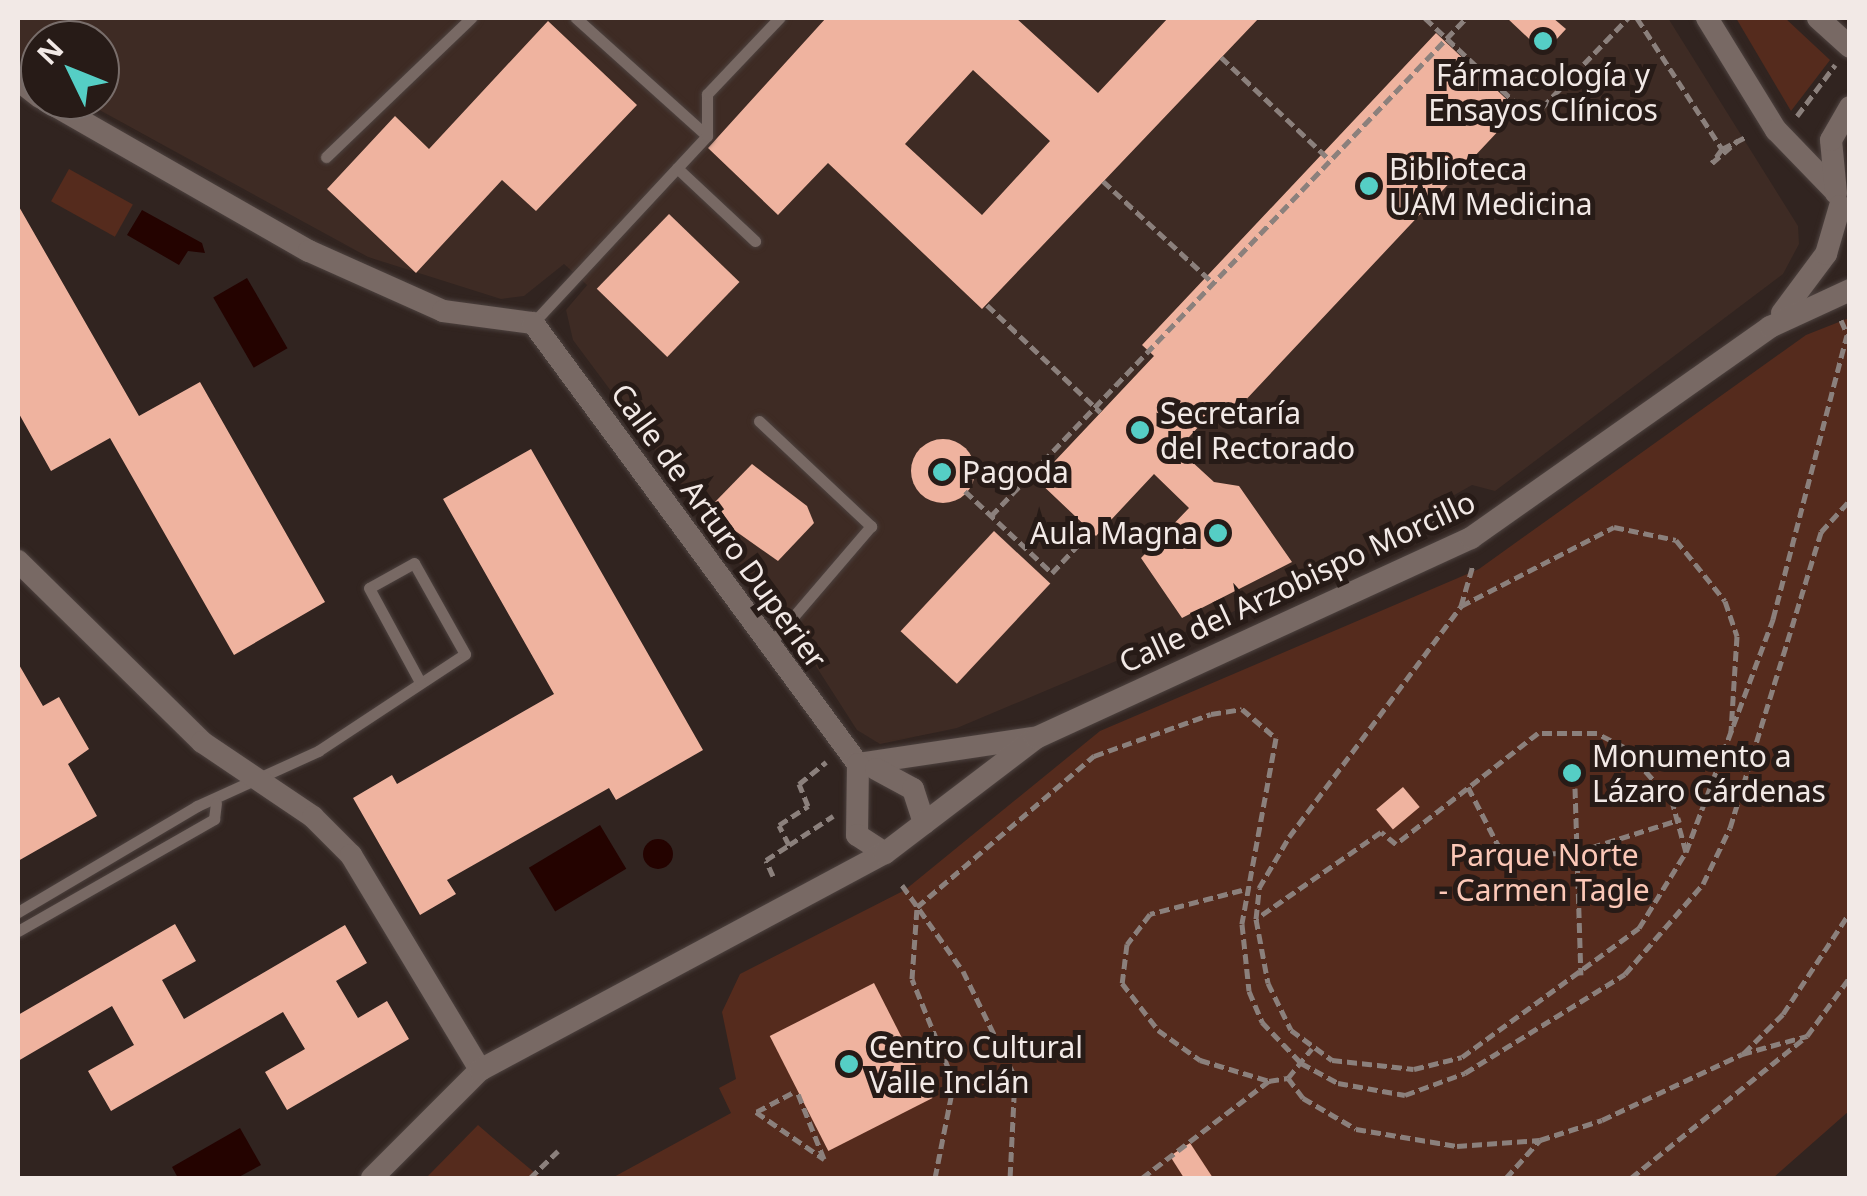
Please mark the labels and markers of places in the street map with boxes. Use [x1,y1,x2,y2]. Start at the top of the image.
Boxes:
marker: Fármacología y Ensayos Clínicos [1532,30,1554,52]
place label: Fármacología y Ensayos Clínicos [1428,57,1658,128]
place label: Biblioteca UAM Medicina [1389,151,1593,222]
marker: Biblioteca UAM Medicina [1358,175,1380,197]
place label: Secretaría del Rectorado [1160,395,1355,466]
marker: Secretaría del Rectorado [1129,419,1151,441]
place label: Pagoda [962,454,1069,490]
marker: Pagoda [931,461,953,483]
place label: Aula Magna [1030,515,1198,551]
marker: Aula Magna [1207,522,1229,544]
place label: Monumento a Lázaro Cárdenas [1592,738,1826,808]
marker: Monumento a Lázaro Cárdenas [1561,762,1583,784]
place label: Centro Cultural Valle Inclán [869,1029,1083,1100]
marker: Centro Cultural Valle Inclán [838,1053,860,1075]

